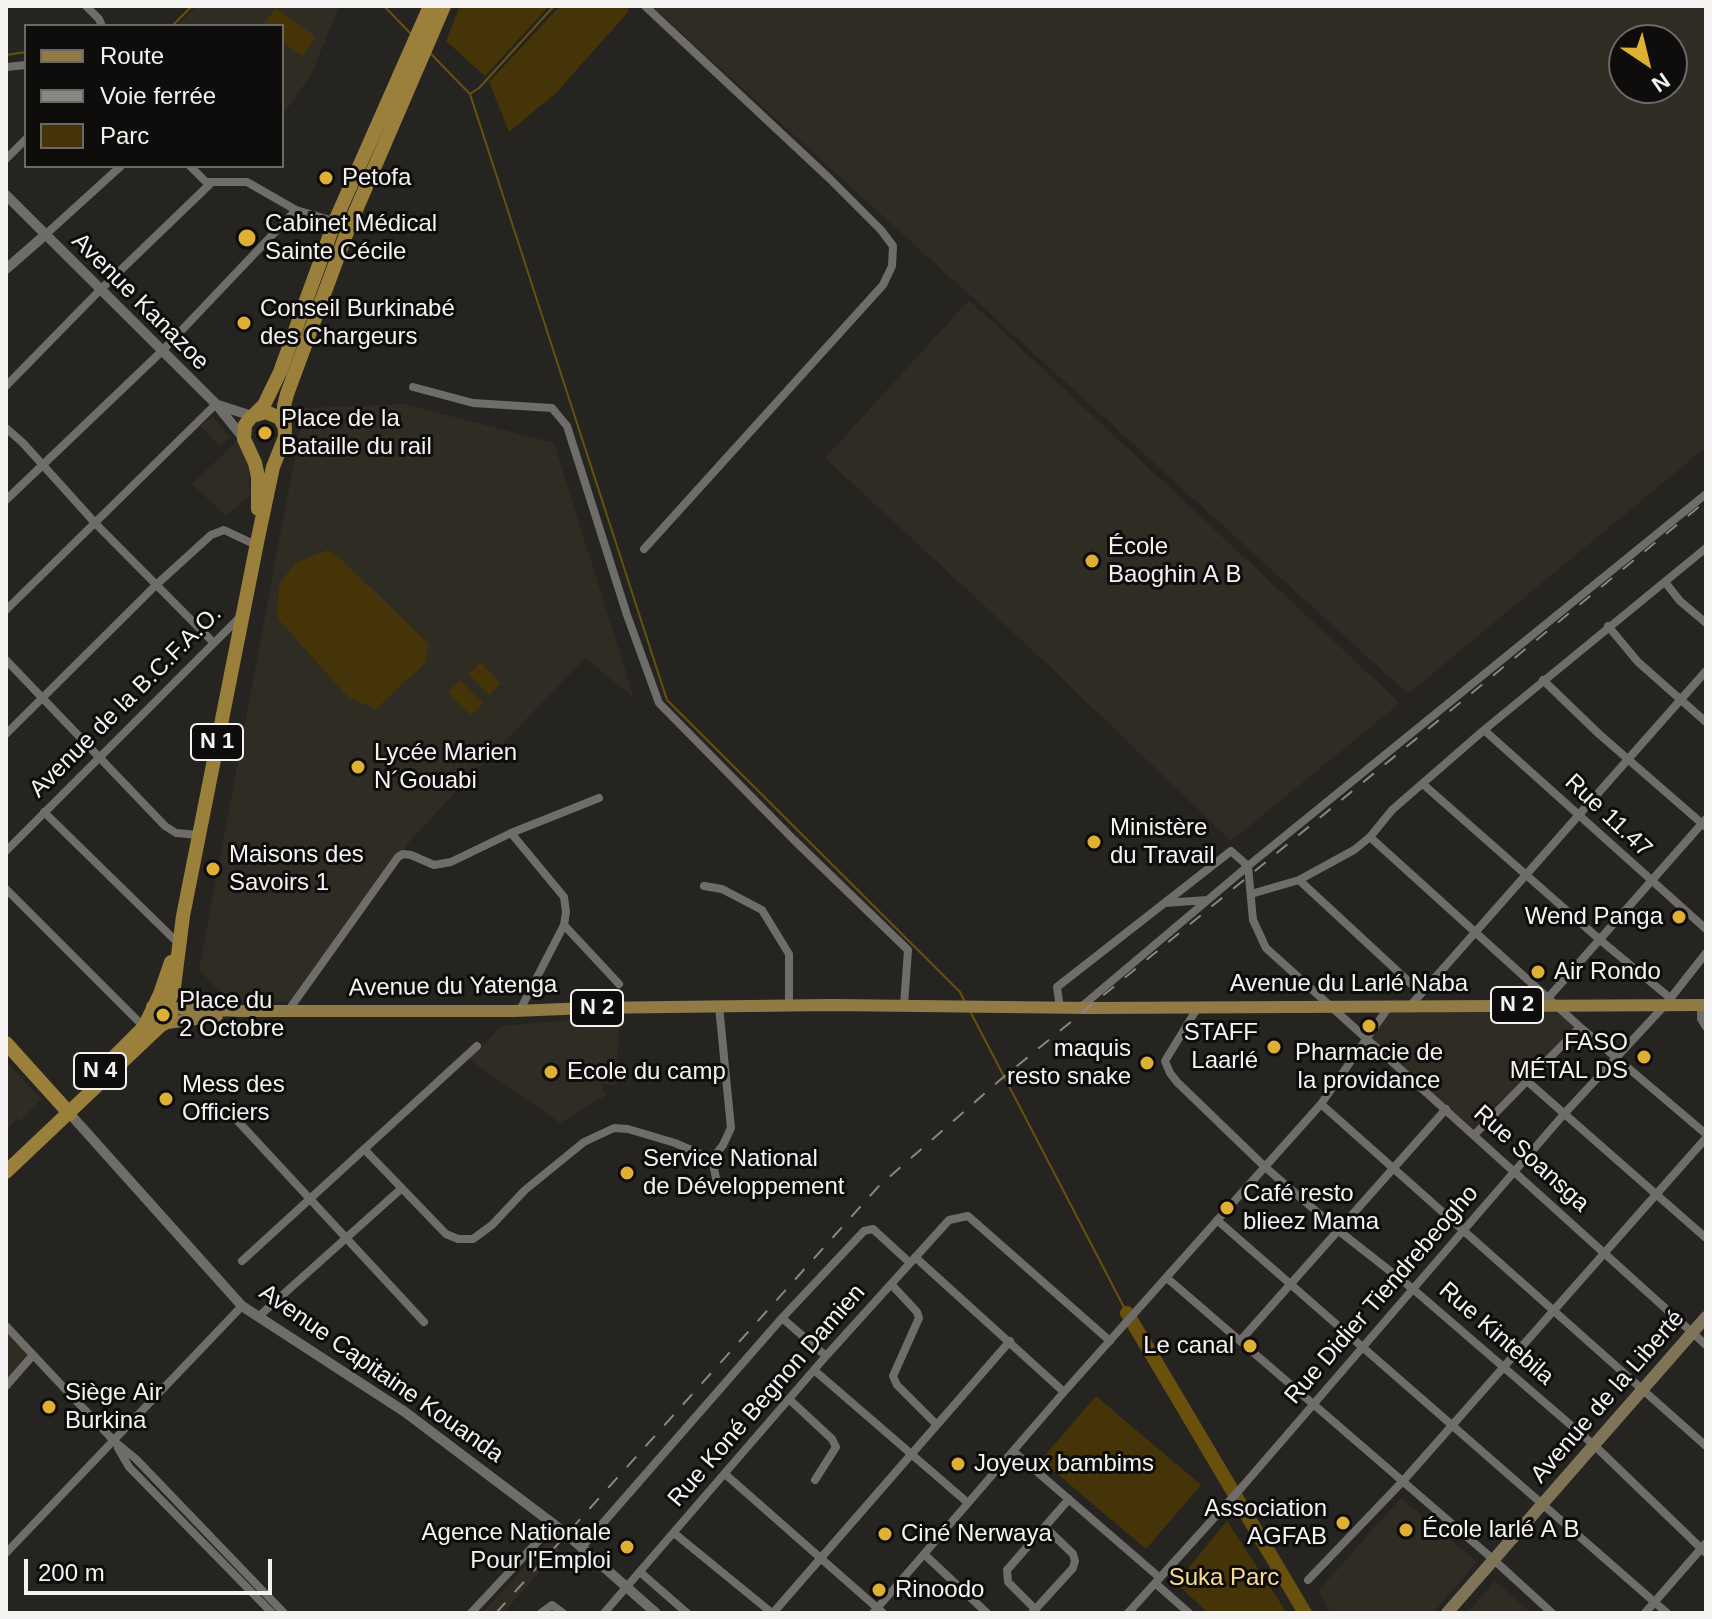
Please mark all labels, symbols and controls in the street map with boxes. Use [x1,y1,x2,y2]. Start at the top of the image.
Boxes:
legend [24,24,284,168]
north arrow [1608,24,1688,104]
text: Route [100,42,164,69]
text: N [1647,68,1675,97]
text: Voie ferrée [100,82,216,109]
text: Parc [100,122,149,149]
place label: Petofa [342,164,411,192]
marker: Petofa [317,169,335,187]
place label: Cabinet Médical Sainte Cécile [265,210,437,266]
street label: Avenue Kanazoe [65,227,215,377]
marker: Cabinet Médical Sainte Cécile [236,227,258,249]
place label: Conseil Burkinabé des Chargeurs [260,295,455,351]
marker: Conseil Burkinabé des Chargeurs [235,314,253,332]
place label: Place de la Bataille du rail [281,405,432,461]
marker: Place de la Bataille du rail [256,424,274,442]
place label: École Baoghin A B [1108,533,1241,589]
marker: École Baoghin A B [1083,552,1101,570]
street label: Avenue de la B.C.F.A.O. [24,600,228,804]
road number: N 1 [191,724,243,760]
place label: Lycée Marien N´Gouabi [374,739,517,795]
marker: Lycée Marien N´Gouabi [349,758,367,776]
street label: Rue 11.47 [1558,768,1658,864]
place label: Ministère du Travail [1110,814,1214,870]
marker: Ministère du Travail [1085,833,1103,851]
place label: Maisons des Savoirs 1 [229,841,364,897]
marker: Maisons des Savoirs 1 [204,860,222,878]
place label: Wend Panga [1525,903,1663,931]
marker: Wend Panga [1670,908,1688,926]
place label: Air Rondo [1554,958,1661,986]
marker: Air Rondo [1529,963,1547,981]
street label: Avenue du Larlé Naba [1230,970,1468,998]
street label: Avenue du Yatenga [348,971,558,1003]
place label: Place du 2 Octobre [179,987,284,1043]
road number: N 2 [1491,987,1543,1023]
road number: N 2 [571,990,623,1026]
marker: Place du 2 Octobre [154,1006,172,1024]
marker: Pharmacie de la providance [1360,1017,1378,1035]
place label: STAFF Laarlé [1184,1019,1258,1075]
place label: FASO MÉTAL DS [1510,1029,1628,1085]
place label: maquis resto snake [1007,1035,1131,1091]
marker: STAFF Laarlé [1265,1038,1283,1056]
place label: Pharmacie de la providance [1295,1039,1443,1095]
marker: FASO MÉTAL DS [1635,1048,1653,1066]
road number: N 4 [74,1053,126,1089]
marker: maquis resto snake [1138,1054,1156,1072]
place label: Ecole du camp [567,1058,726,1086]
marker: Ecole du camp [542,1063,560,1081]
place label: Mess des Officiers [182,1071,285,1127]
marker: Mess des Officiers [157,1090,175,1108]
street label: Rue Soansga [1467,1100,1595,1218]
place label: Service National de Développement [643,1145,844,1201]
marker: Service National de Développement [618,1164,636,1182]
place label: Café resto blieez Mama [1243,1180,1379,1236]
street label: Rue Didier Tiendrebeogho [1279,1180,1485,1410]
marker: Café resto blieez Mama [1218,1199,1236,1217]
street label: Rue Kintebila [1433,1276,1559,1392]
street label: Avenue Capitaine Kouanda [253,1279,509,1469]
street label: Rue Koné Begnon Damien [662,1279,872,1513]
street label: Avenue de la Liberté [1525,1305,1691,1489]
place label: Le canal [1143,1332,1234,1360]
marker: Le canal [1241,1337,1259,1355]
place label: Siège Air Burkina [65,1379,162,1435]
marker: Siège Air Burkina [40,1398,58,1416]
place label: Joyeux bambims [974,1450,1154,1478]
marker: Joyeux bambims [949,1455,967,1473]
place label: Association AGFAB [1204,1495,1327,1551]
marker: Association AGFAB [1334,1514,1352,1532]
place label: École larlé A B [1422,1516,1579,1544]
place label: Agence Nationale Pour l'Emploi [422,1519,611,1575]
place label: Ciné Nerwaya [901,1520,1052,1548]
marker: École larlé A B [1397,1521,1415,1539]
marker: Ciné Nerwaya [876,1525,894,1543]
marker: Agence Nationale Pour l'Emploi [618,1538,636,1556]
scale bar [28,1543,276,1593]
text: 200 m [38,1559,105,1586]
park label: Suka Parc [1169,1564,1279,1592]
place label: Rinoodo [895,1576,984,1604]
marker: Rinoodo [870,1581,888,1599]

